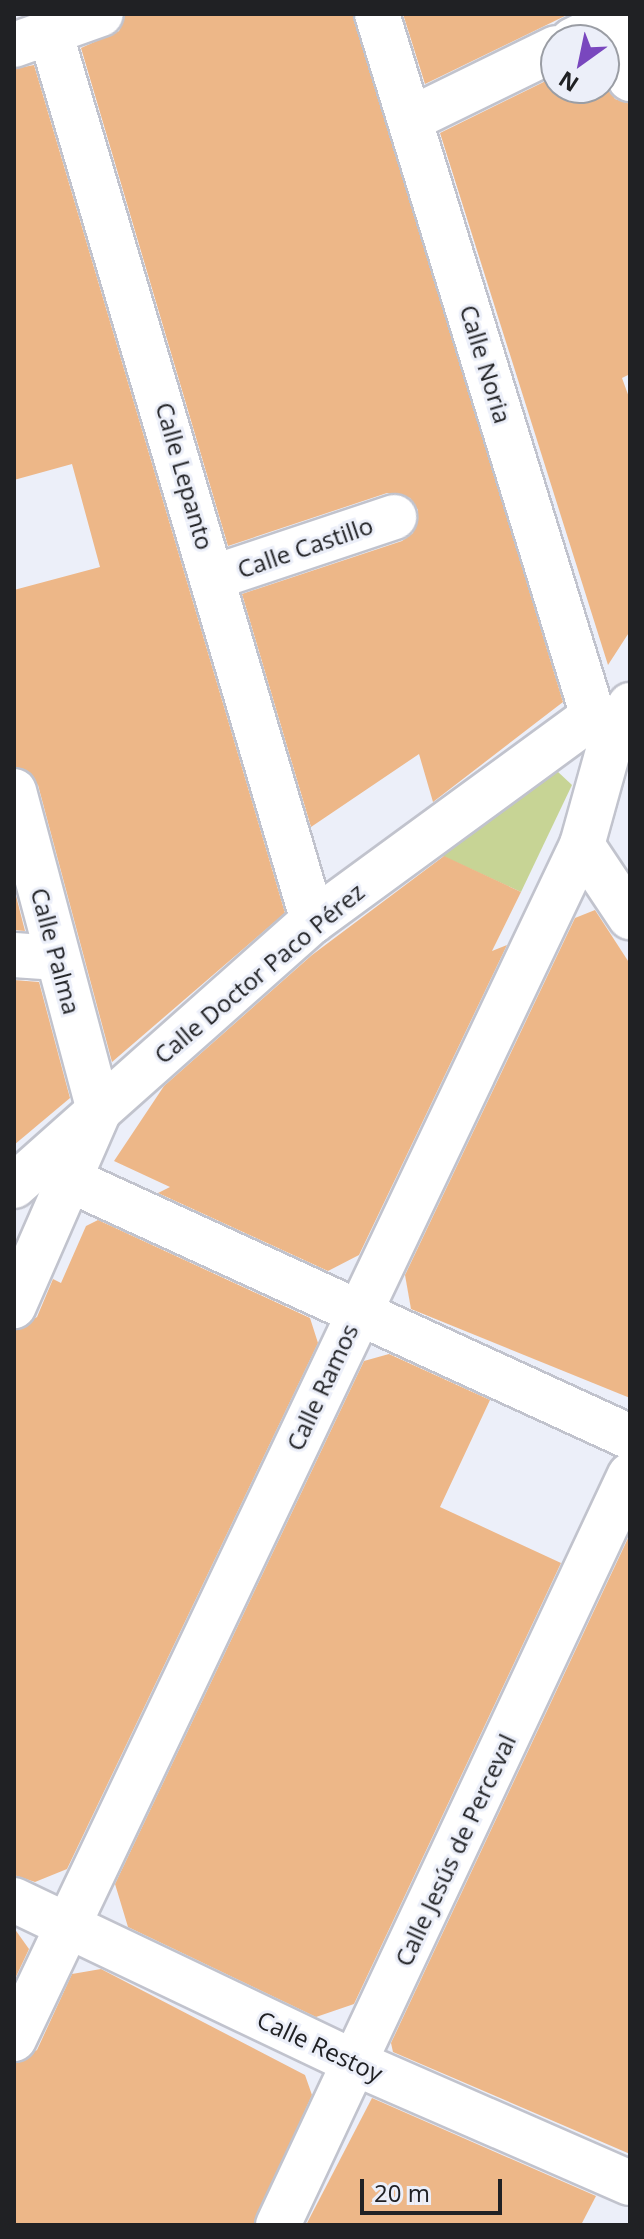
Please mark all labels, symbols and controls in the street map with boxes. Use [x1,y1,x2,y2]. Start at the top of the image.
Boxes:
north arrow [540,24,620,104]
text: N [552,65,584,100]
street label: Calle Noria [454,301,518,427]
street label: Calle Lepanto [150,399,220,553]
street label: Calle Castillo [233,510,377,584]
street label: Calle Doctor Paco Pérez [148,877,370,1069]
street label: Calle Palma [25,885,87,1017]
street label: Calle Ramos [280,1319,364,1455]
street label: Calle Jesús de Perceval [389,1729,521,1971]
street label: Calle Restoy [253,2004,387,2088]
scale bar [364,2163,506,2213]
text: 20 m [374,2176,430,2209]

